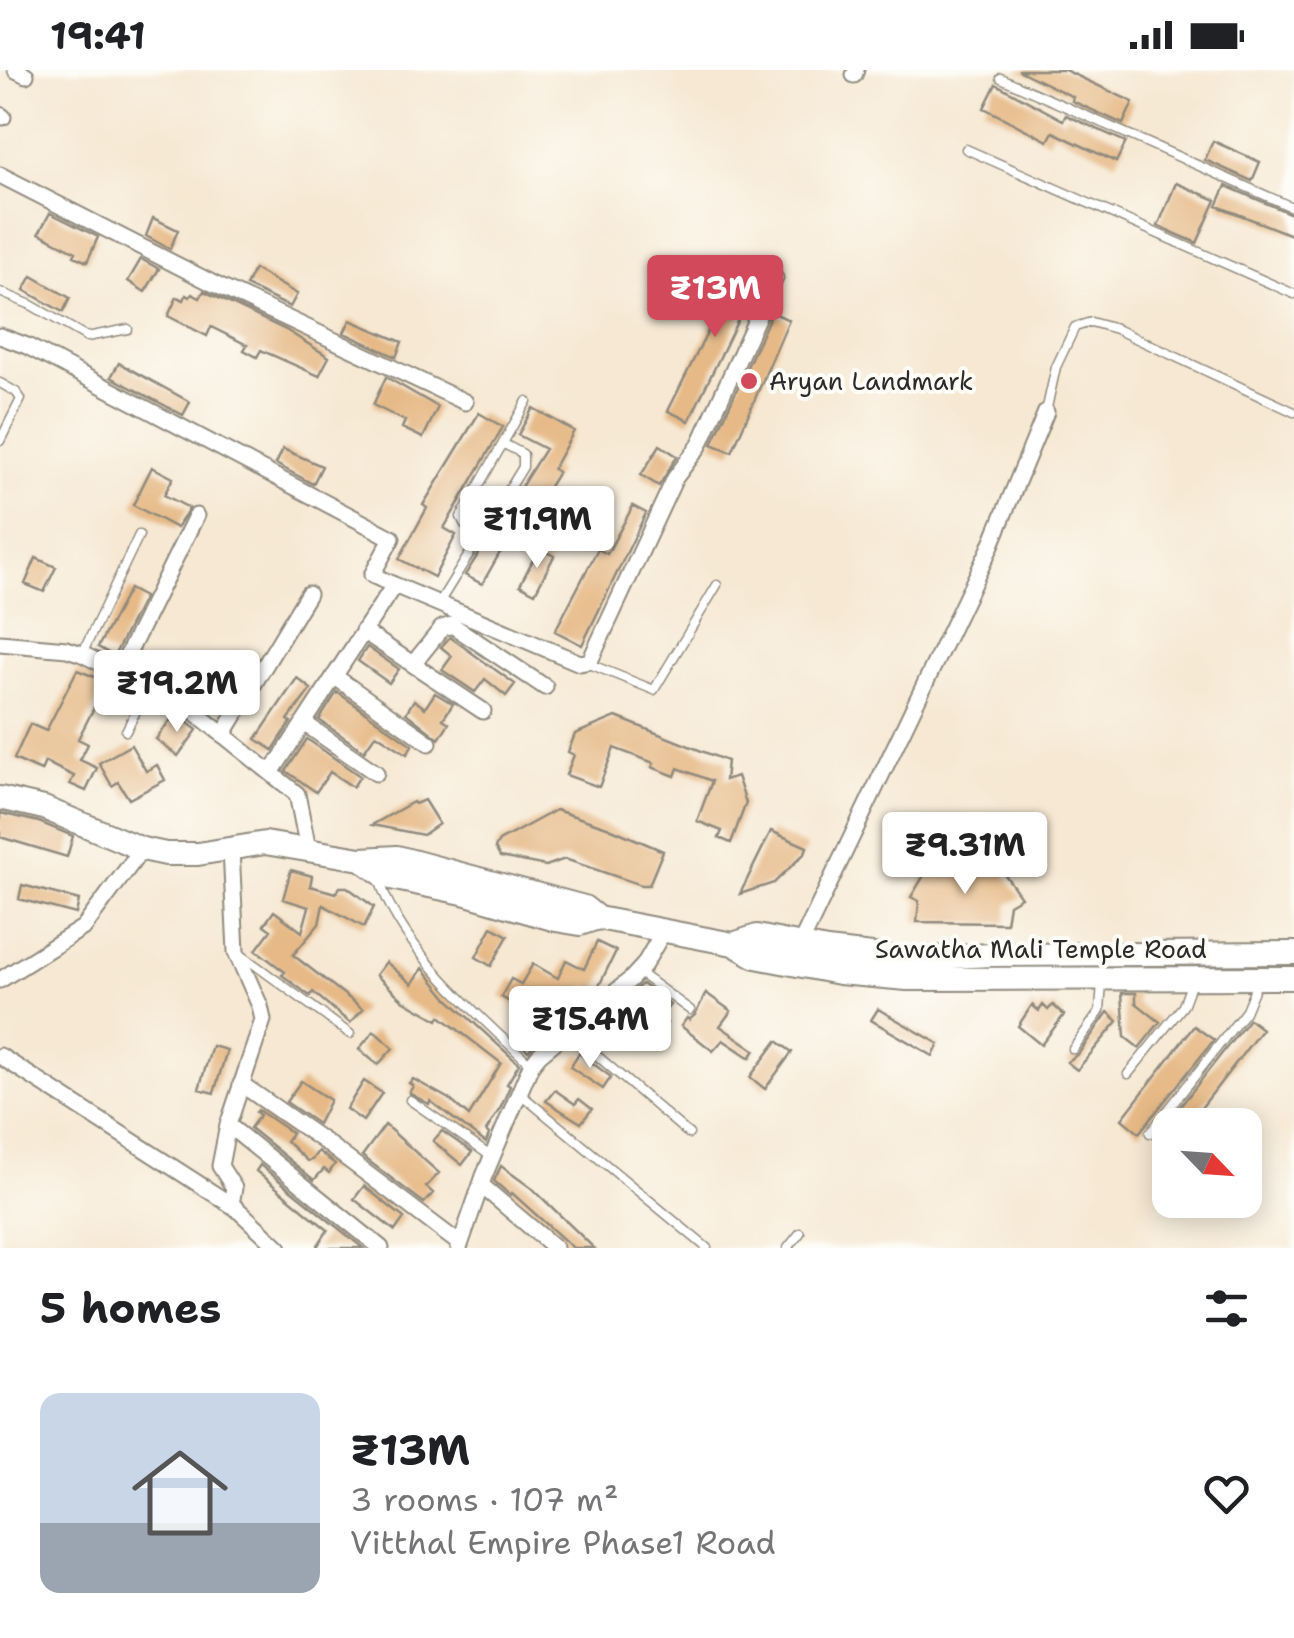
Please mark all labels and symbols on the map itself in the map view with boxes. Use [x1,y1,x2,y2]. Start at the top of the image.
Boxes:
pin: ₹13M [656,255,774,340]
place label: Aryan Landmark [769,364,973,398]
marker: Aryan Landmark [738,370,760,392]
pin: ₹11.9M [456,486,618,571]
pin: ₹19.2M [96,650,258,735]
pin: ₹9.31M [884,812,1046,897]
street label: Sawatha Mali Temple Road [875,932,1207,966]
pin: ₹15.4M [509,986,671,1071]
north arrow [1152,1108,1262,1218]

